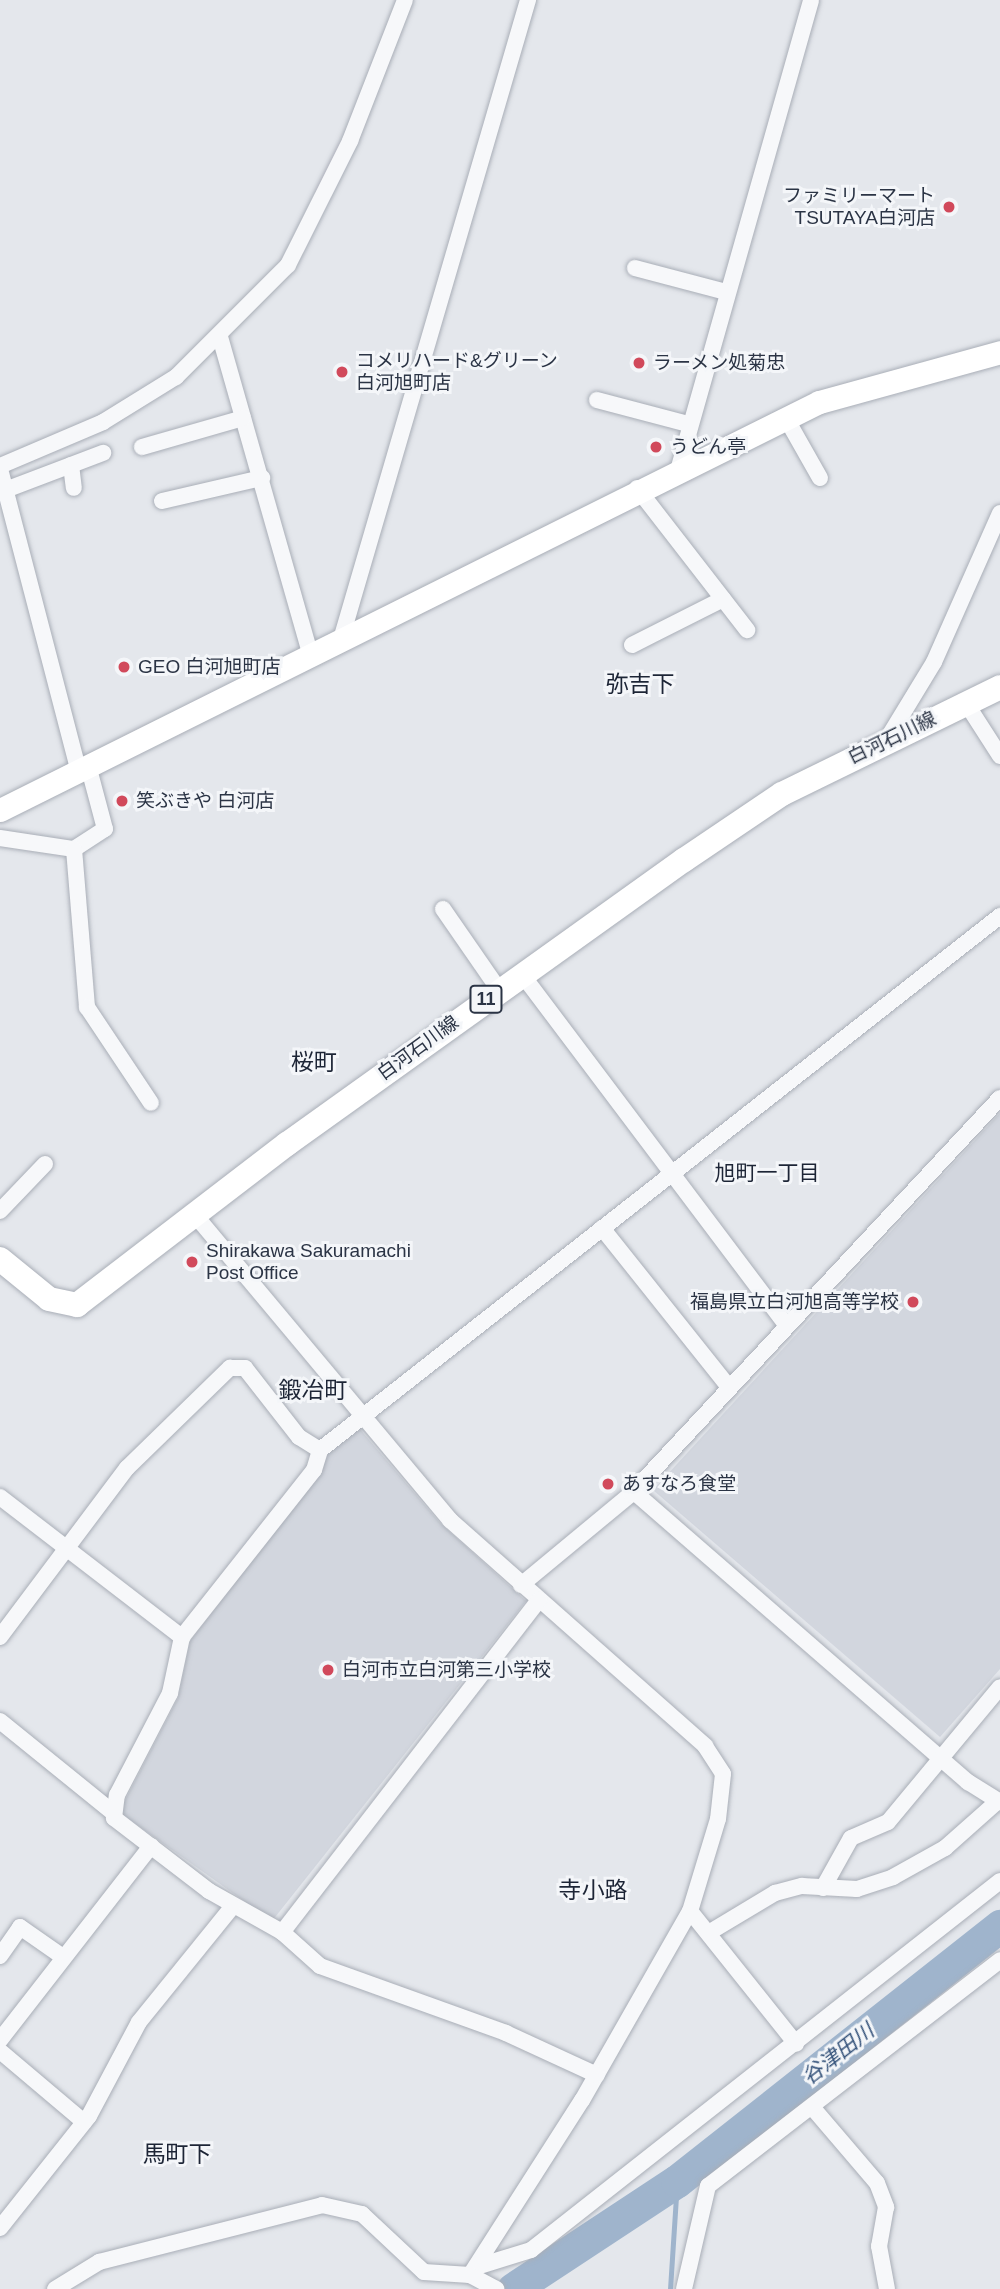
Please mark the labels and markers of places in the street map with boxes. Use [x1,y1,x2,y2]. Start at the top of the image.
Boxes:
place label: ファミリーマート TSUTAYA白河店 [783,185,935,229]
marker: ファミリーマート TSUTAYA白河店 [941,199,957,215]
place label: コメリハード&グリーン 白河旭町店 [356,350,559,394]
place label: ラーメン処菊忠 [653,352,786,374]
marker: ラーメン処菊忠 [631,355,647,371]
marker: コメリハード&グリーン 白河旭町店 [334,364,350,380]
place label: うどん亭 [670,436,746,458]
marker: うどん亭 [648,439,664,455]
place label: GEO 白河旭町店 [138,656,281,678]
marker: GEO 白河旭町店 [116,659,132,675]
place label: 笑ぶきや 白河店 [136,790,274,812]
marker: 笑ぶきや 白河店 [114,793,130,809]
place label: Shirakawa Sakuramachi Post Office [206,1240,411,1284]
marker: Shirakawa Sakuramachi Post Office [184,1254,200,1270]
place label: 福島県立白河旭高等学校 [690,1291,899,1313]
marker: 福島県立白河旭高等学校 [905,1294,921,1310]
place label: あすなろ食堂 [622,1473,736,1495]
marker: あすなろ食堂 [600,1476,616,1492]
place label: 白河市立白河第三小学校 [342,1659,551,1681]
marker: 白河市立白河第三小学校 [320,1662,336,1678]

